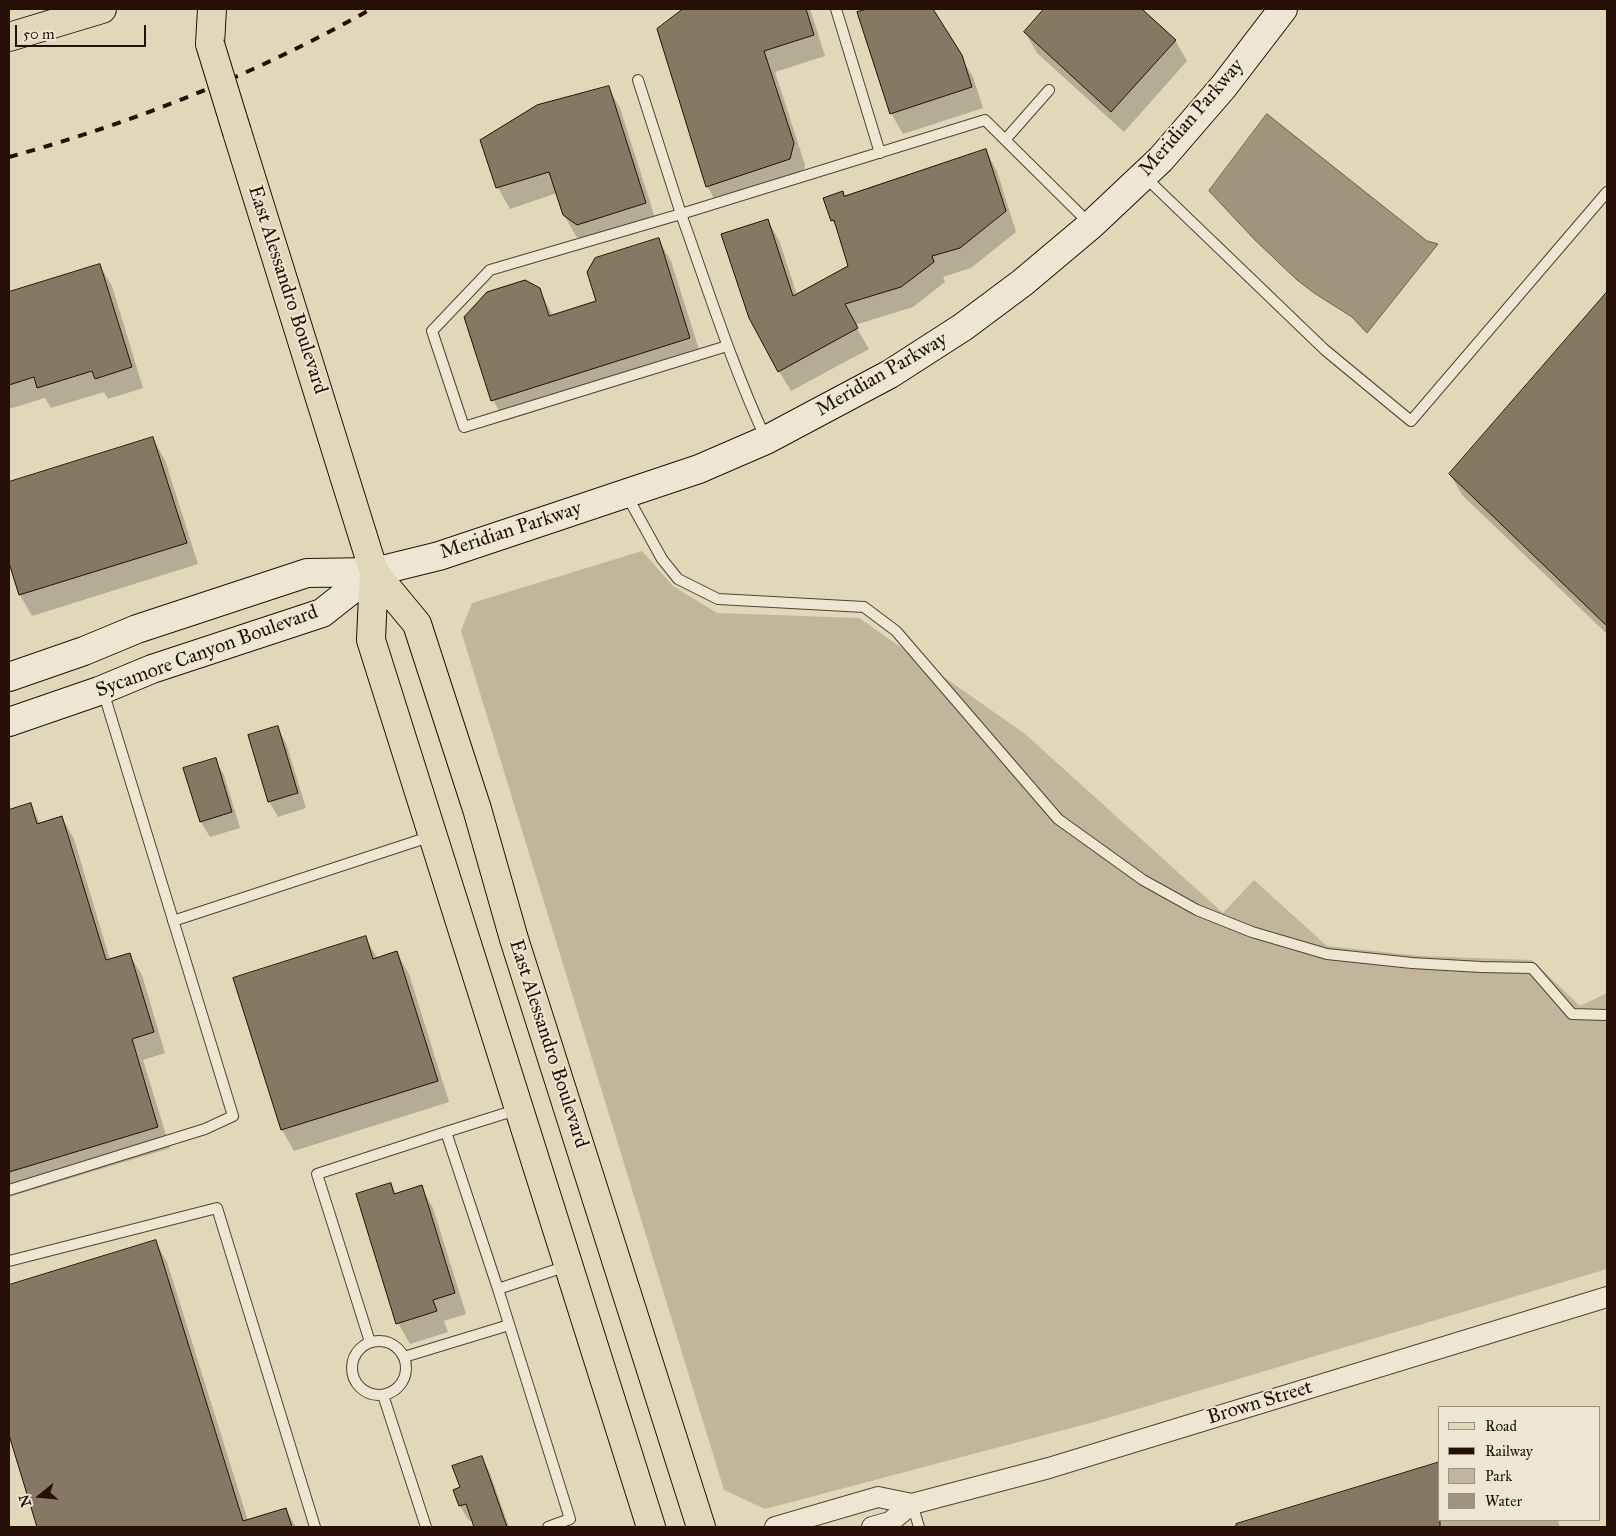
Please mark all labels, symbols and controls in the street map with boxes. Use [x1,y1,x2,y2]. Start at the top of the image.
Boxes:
scale bar [18,15,149,47]
text: 50 m [23,25,55,43]
street label: Meridian Parkway [1135,54,1249,182]
street label: East Alessandro Boulevard [242,183,332,397]
street label: Meridian Parkway [812,328,952,422]
street label: Meridian Parkway [437,497,585,565]
street label: Sycamore Canyon Boulevard [93,601,321,703]
street label: East Alessandro Boulevard [503,937,593,1151]
street label: Brown Street [1205,1376,1315,1430]
legend [1438,1406,1601,1521]
text: Road [1485,1417,1517,1435]
text: Railway [1485,1442,1533,1460]
text: Park [1485,1467,1512,1485]
north arrow [15,1471,65,1521]
text: N [15,1492,35,1509]
text: Water [1485,1492,1522,1510]

